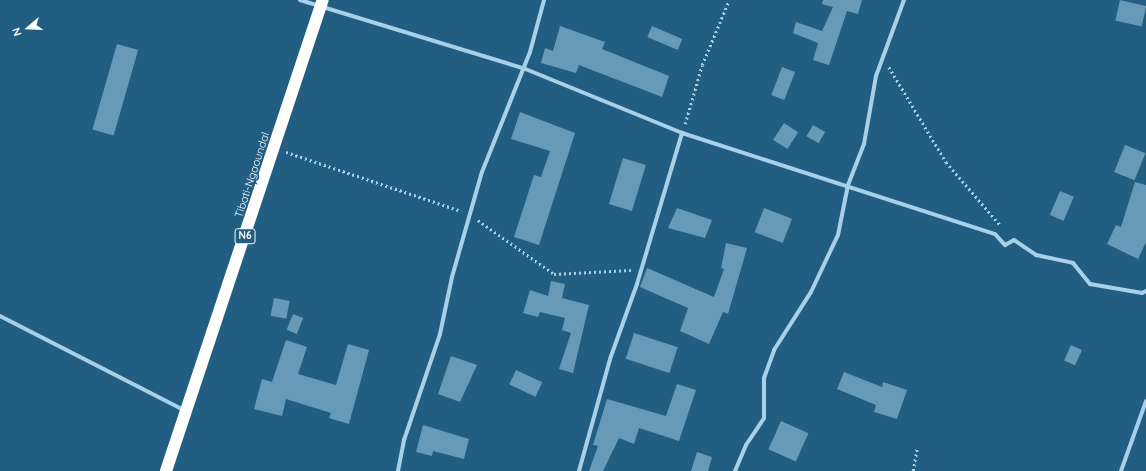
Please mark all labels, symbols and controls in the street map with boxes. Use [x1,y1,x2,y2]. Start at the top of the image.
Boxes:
north arrow [8,8,48,48]
text: N [9,26,25,38]
street label: Tibati-Ngaoundal [232,130,272,220]
road number: N6 [234,228,256,244]

